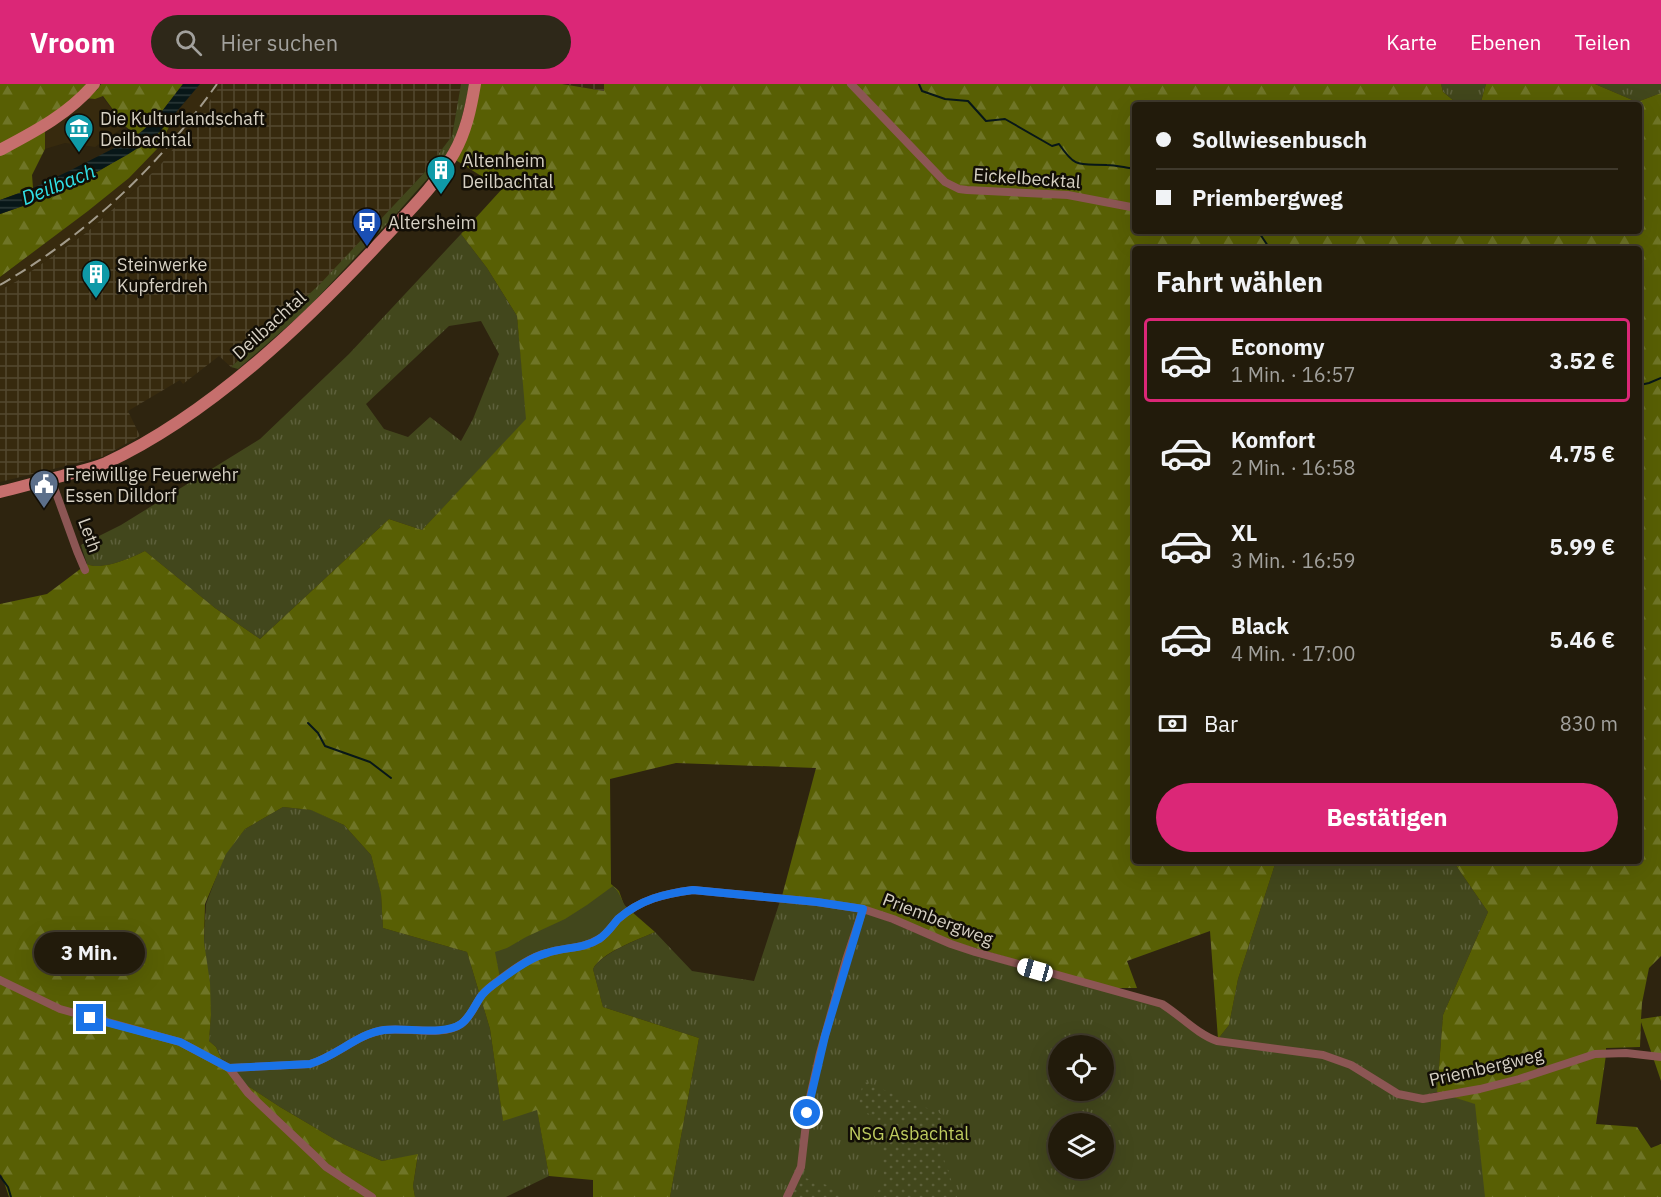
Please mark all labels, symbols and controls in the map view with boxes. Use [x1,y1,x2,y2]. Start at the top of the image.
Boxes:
search box [151,15,571,69]
text: Vroom [30,24,115,61]
icon: search [172,26,205,59]
text: Hier suchen [220,28,338,57]
text: Karte [1386,28,1437,56]
text: Ebenen [1470,28,1541,56]
text: Teilen [1574,28,1631,56]
place label: Die Kulturlandschaft Deilbachtal [100,107,265,151]
museum icon: Die Kulturlandschaft Deilbachtal [63,112,95,154]
text: Sollwiesenbusch [1192,125,1367,154]
place label: Altenheim Deilbachtal [462,149,554,193]
building icon: Altenheim Deilbachtal [425,154,457,196]
water label: Deilbach [17,157,99,211]
street label: Eickelbecktal [973,163,1082,193]
text: Priembergweg [1192,183,1343,212]
bus stop icon: Altersheim [351,206,383,248]
place label: Altersheim [388,211,476,234]
place label: Steinwerke Kupferdreh [117,253,208,297]
building icon: Steinwerke Kupferdreh [80,258,112,300]
text: Fahrt wählen [1156,264,1323,299]
street label: Deilbachtal [227,286,311,364]
text: Economy [1231,332,1325,361]
icon: car [1159,333,1213,387]
text: 3.52 € [1550,346,1615,375]
text: 1 Min. · 16:57 [1231,361,1356,388]
text: Komfort [1231,425,1316,454]
icon: car [1159,426,1213,480]
text: 4.75 € [1550,439,1615,468]
text: 2 Min. · 16:58 [1231,454,1356,481]
place label: Freiwillige Feuerwehr Essen Dilldorf [65,463,239,507]
public building icon: Freiwillige Feuerwehr Essen Dilldorf [28,468,60,510]
street label: Leth [73,514,107,556]
text: XL [1231,518,1257,547]
icon: car [1159,519,1213,573]
text: 5.99 € [1550,532,1615,561]
text: 3 Min. · 16:59 [1231,547,1356,574]
text: Black [1231,611,1289,640]
icon: car [1159,612,1213,666]
text: 5.46 € [1550,625,1615,654]
text: 4 Min. · 17:00 [1231,640,1356,667]
icon: cash [1156,707,1189,740]
text: Bar [1204,709,1238,738]
text: 830 m [1560,710,1618,737]
button: Bestätigen [1156,783,1618,852]
street label: Priembergweg [879,887,997,951]
callout: 3 Min. [34,931,146,973]
text: 3 Min. [61,939,118,966]
car [1015,956,1055,984]
route end [76,1004,103,1031]
map controls [1048,1035,1114,1179]
button: locate [1048,1035,1114,1101]
street label: Priembergweg [1427,1043,1546,1091]
route start [793,1099,820,1126]
button: layers [1048,1113,1114,1179]
park label: NSG Asbachtal [849,1122,969,1145]

